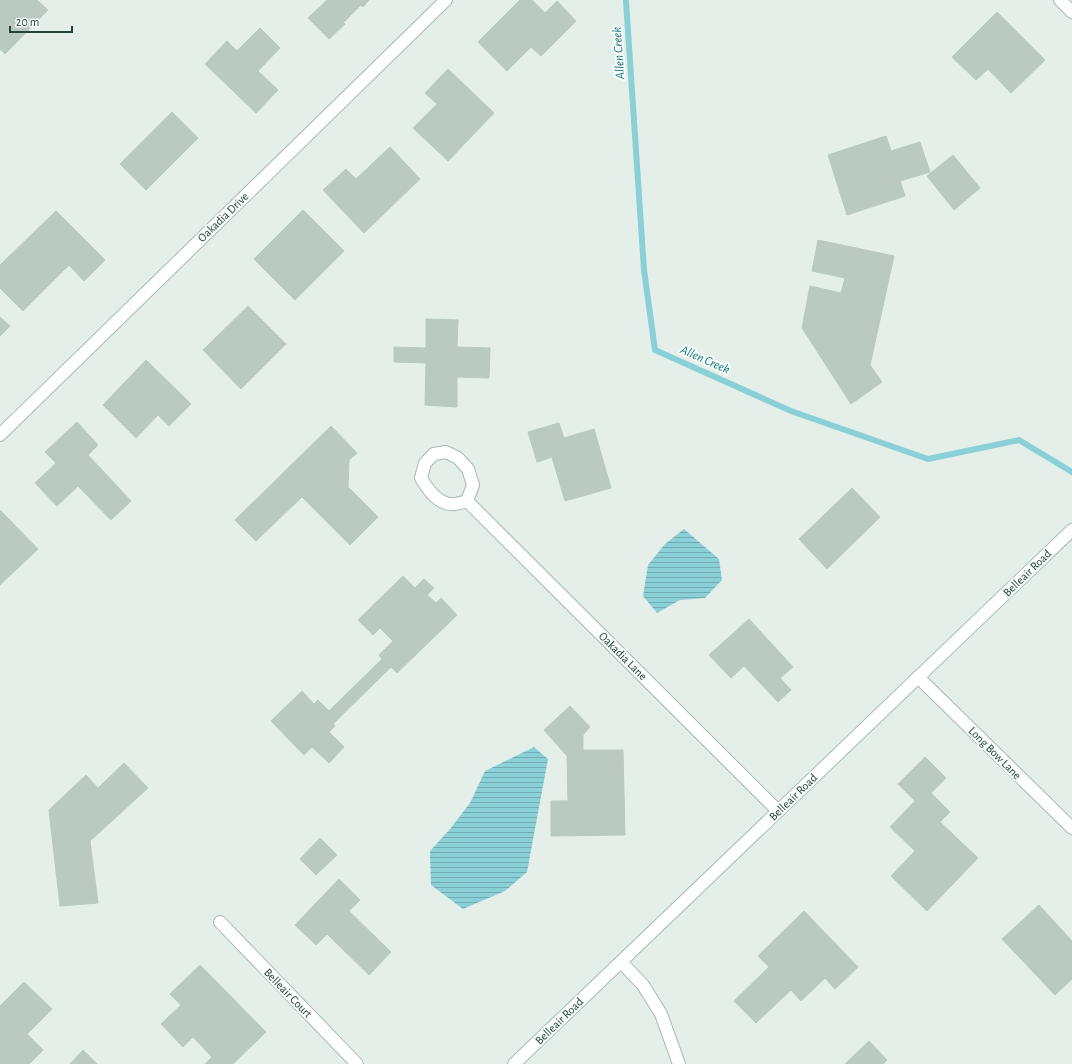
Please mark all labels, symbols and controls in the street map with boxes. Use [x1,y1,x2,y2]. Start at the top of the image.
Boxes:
scale bar [10,8,72,34]
text: 20 m [16,16,39,28]
water label: Allen Creek [611,26,627,81]
street label: Oakadia Drive [195,190,251,244]
water label: Allen Creek [677,343,732,377]
street label: Belleair Road [1001,547,1053,599]
street label: Oakadia Lane [597,630,649,682]
street label: Long Bow Lane [966,724,1024,782]
street label: Belleair Road [767,771,819,823]
street label: Belleair Court [262,966,314,1020]
street label: Belleair Road [533,995,585,1047]

